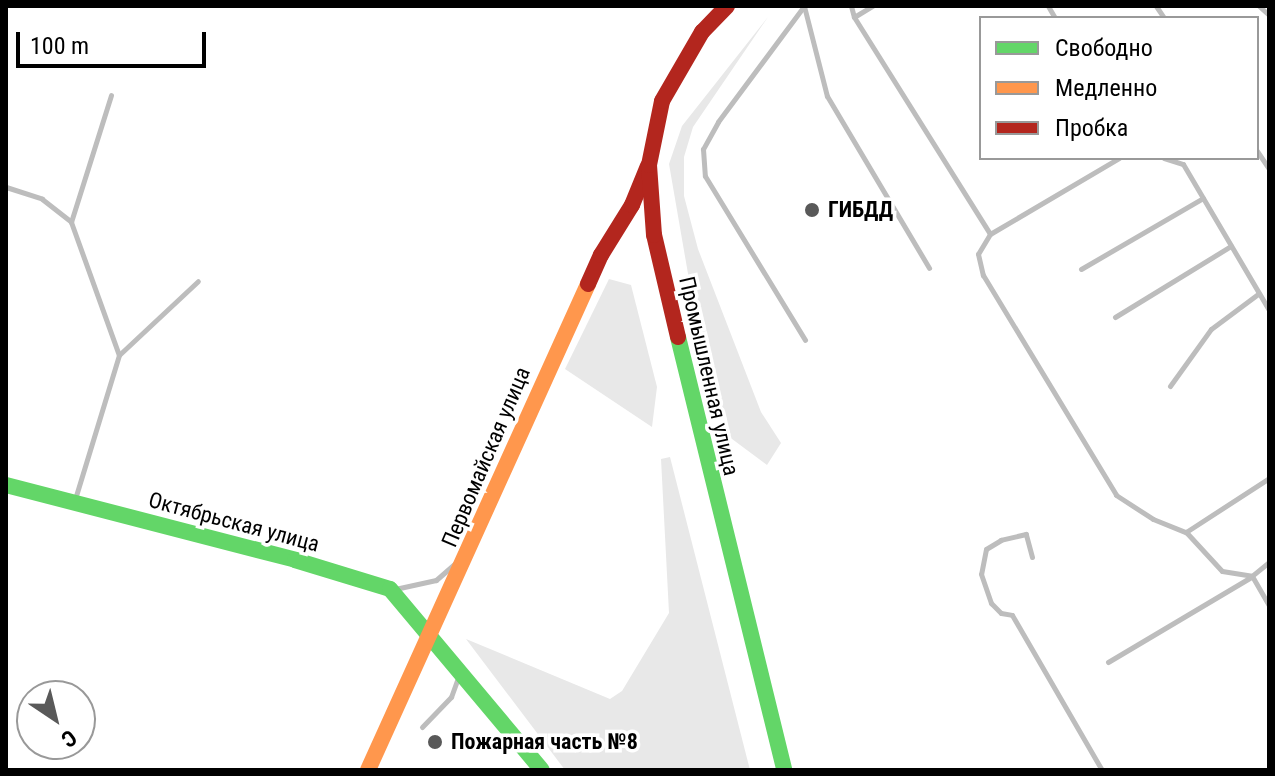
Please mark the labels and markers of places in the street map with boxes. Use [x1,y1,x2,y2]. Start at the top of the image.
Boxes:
place label: ГИБДД [828,197,893,223]
marker: ГИБДД [803,201,821,219]
place label: Пожарная часть №8 [451,729,638,755]
marker: Пожарная часть №8 [426,733,444,751]

